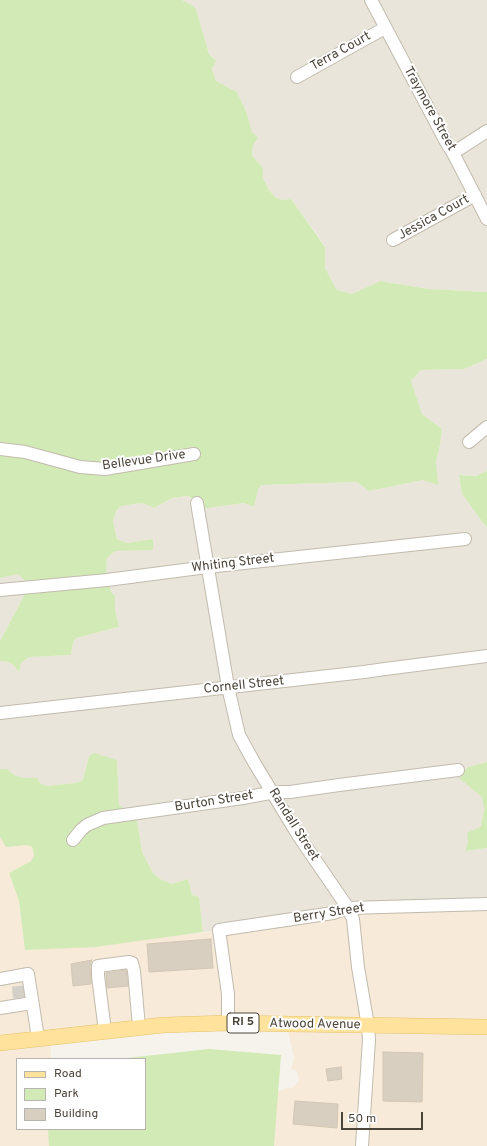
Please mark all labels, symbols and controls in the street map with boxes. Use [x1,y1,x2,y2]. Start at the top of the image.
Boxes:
street label: Terra Court [308,29,374,75]
street label: Traymore Street [399,64,459,154]
street label: Jessica Court [396,192,472,244]
street label: Bellevue Drive [101,447,187,475]
street label: Whiting Street [191,551,275,577]
street label: Cornell Street [203,674,285,698]
street label: Randall Street [264,786,322,864]
street label: Burton Street [174,788,254,816]
street label: Berry Street [292,901,366,927]
road number: RI 5 [227,1013,259,1033]
street label: Atwood Avenue [269,1016,361,1034]
legend [16,1058,146,1130]
text: Road [54,1066,82,1082]
text: Park [54,1086,79,1102]
scale bar [343,1104,425,1130]
text: Building [54,1106,98,1122]
text: 50 m [348,1111,376,1127]

